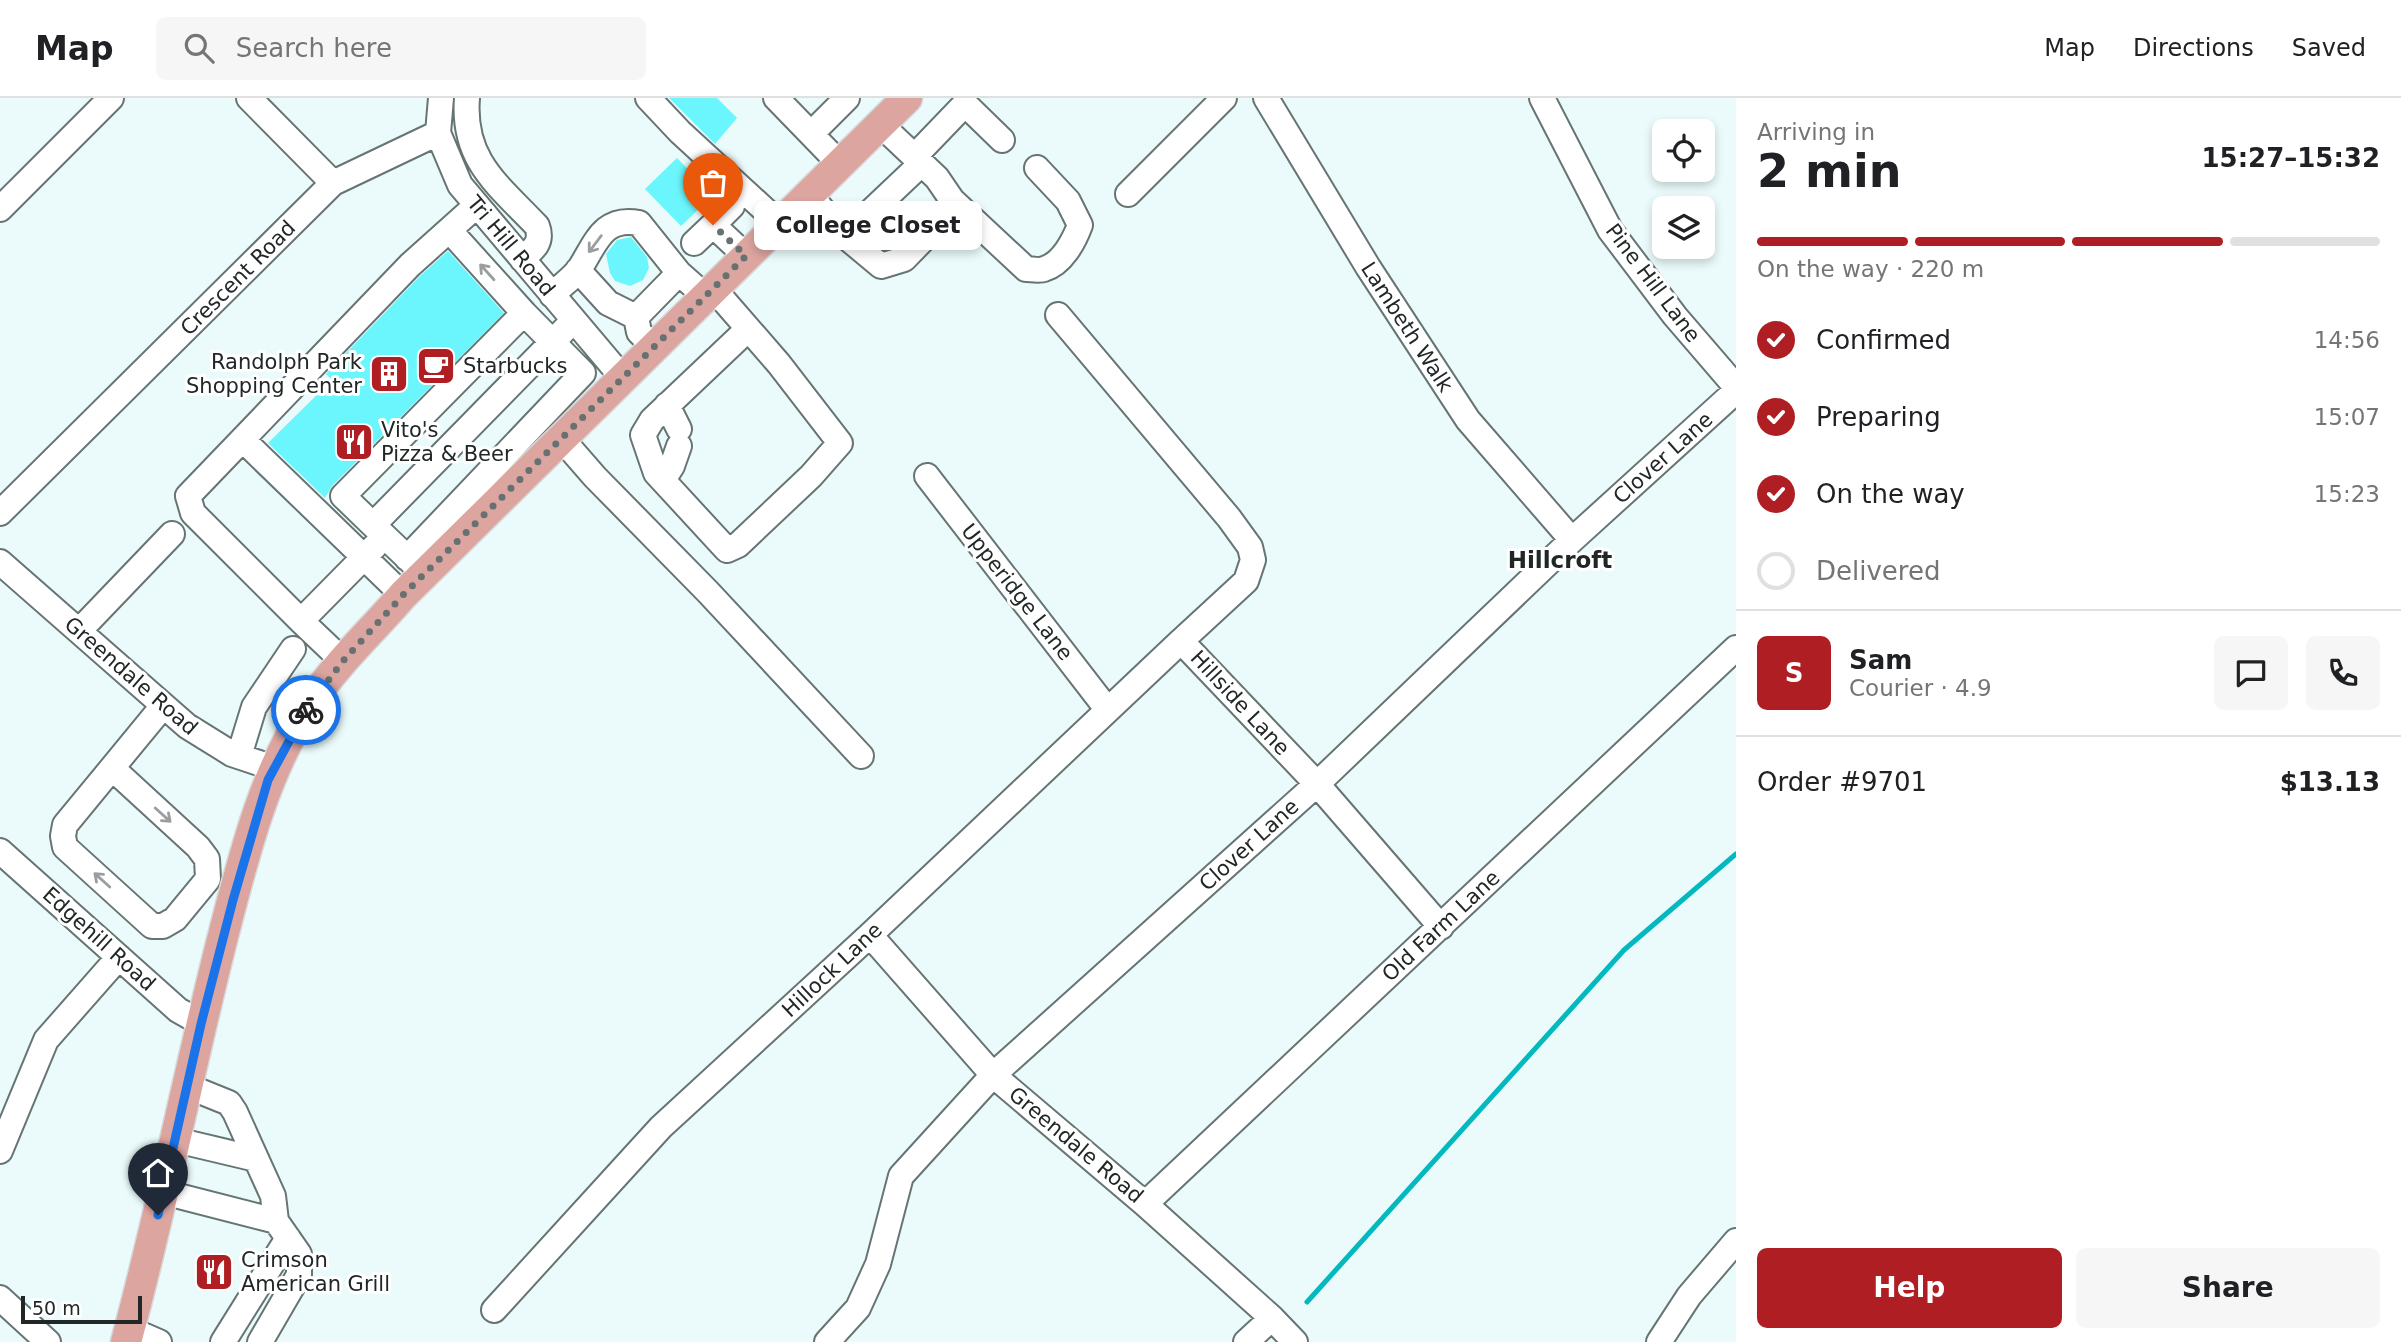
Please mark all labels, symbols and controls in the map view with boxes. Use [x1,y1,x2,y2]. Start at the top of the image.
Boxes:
search box [156,17,646,80]
text: Map [35,29,114,68]
icon: search [180,29,218,67]
text: Search here [236,33,392,63]
text: Map [2044,34,2095,62]
text: Directions [2133,34,2254,62]
text: Saved [2292,34,2366,62]
map controls [1652,119,1715,259]
button: locate [1652,119,1715,182]
text: Arriving in [1757,119,1875,145]
text: 15:27–15:32 [2201,143,2380,173]
text: 2 min [1757,144,1901,198]
pin [683,153,743,225]
icon: bag [694,164,732,202]
street label: Tri Hill Road [461,190,560,301]
button: layers [1652,196,1715,259]
callout: College Closet [755,200,982,250]
text: College Closet [776,212,960,238]
street label: Crescent Road [176,216,300,340]
street label: Pine Hill Lane [1601,219,1705,347]
one-way arrow [587,234,602,252]
text: On the way · 220 m [1757,256,1984,282]
street label: Lambeth Walk [1356,258,1458,397]
one-way arrow [479,263,495,281]
icon: check [1757,321,1795,359]
text: Confirmed [1816,325,1951,355]
text: 14:56 [2314,327,2380,353]
cafe icon: Starbucks [415,345,457,387]
place label: Randolph Park Shopping Center [186,350,363,398]
building icon: Randolph Park Shopping Center [368,353,410,395]
place label: Starbucks [463,354,567,378]
icon: check [1757,398,1795,436]
text: Preparing [1816,402,1941,432]
text: 15:07 [2314,404,2380,430]
street label: Clover Lane [1609,407,1717,509]
place label: Vito's Pizza & Beer [381,418,513,466]
restaurant icon: Vito's Pizza & Beer [333,421,375,463]
icon: check [1757,475,1795,513]
text: On the way [1816,479,1965,509]
text: 15:23 [2314,481,2380,507]
street label: Upperidge Lane [956,519,1078,665]
district label: Hillcroft [1508,547,1612,573]
text: Delivered [1816,556,1940,586]
street label: Greendale Road [60,612,202,740]
button: chat [2214,636,2288,710]
button: phone [2306,636,2380,710]
text: Sam [1849,645,1912,675]
street label: Hillside Lane [1186,646,1294,760]
text: S [1785,658,1803,688]
courier [271,675,341,745]
text: Courier · 4.9 [1849,675,1992,701]
icon: bike [287,691,325,729]
text: Order #9701 [1757,767,1927,797]
text: $13.13 [2280,767,2380,797]
street label: Clover Lane [1195,794,1303,896]
one-way arrow [154,806,171,823]
street label: Old Farm Lane [1377,866,1505,986]
one-way arrow [93,872,111,888]
street label: Edgehill Road [38,882,160,996]
street label: Hillock Lane [777,918,887,1022]
street label: Greendale Road [1004,1082,1148,1208]
pin [128,1143,188,1215]
icon: home [139,1154,177,1192]
place label: Crimson American Grill [241,1248,390,1296]
button: Help [1757,1248,2062,1328]
button: Share [2076,1248,2380,1328]
restaurant icon: Crimson American Grill [193,1251,235,1293]
scale bar [21,1293,142,1325]
text: 50 m [32,1297,81,1319]

